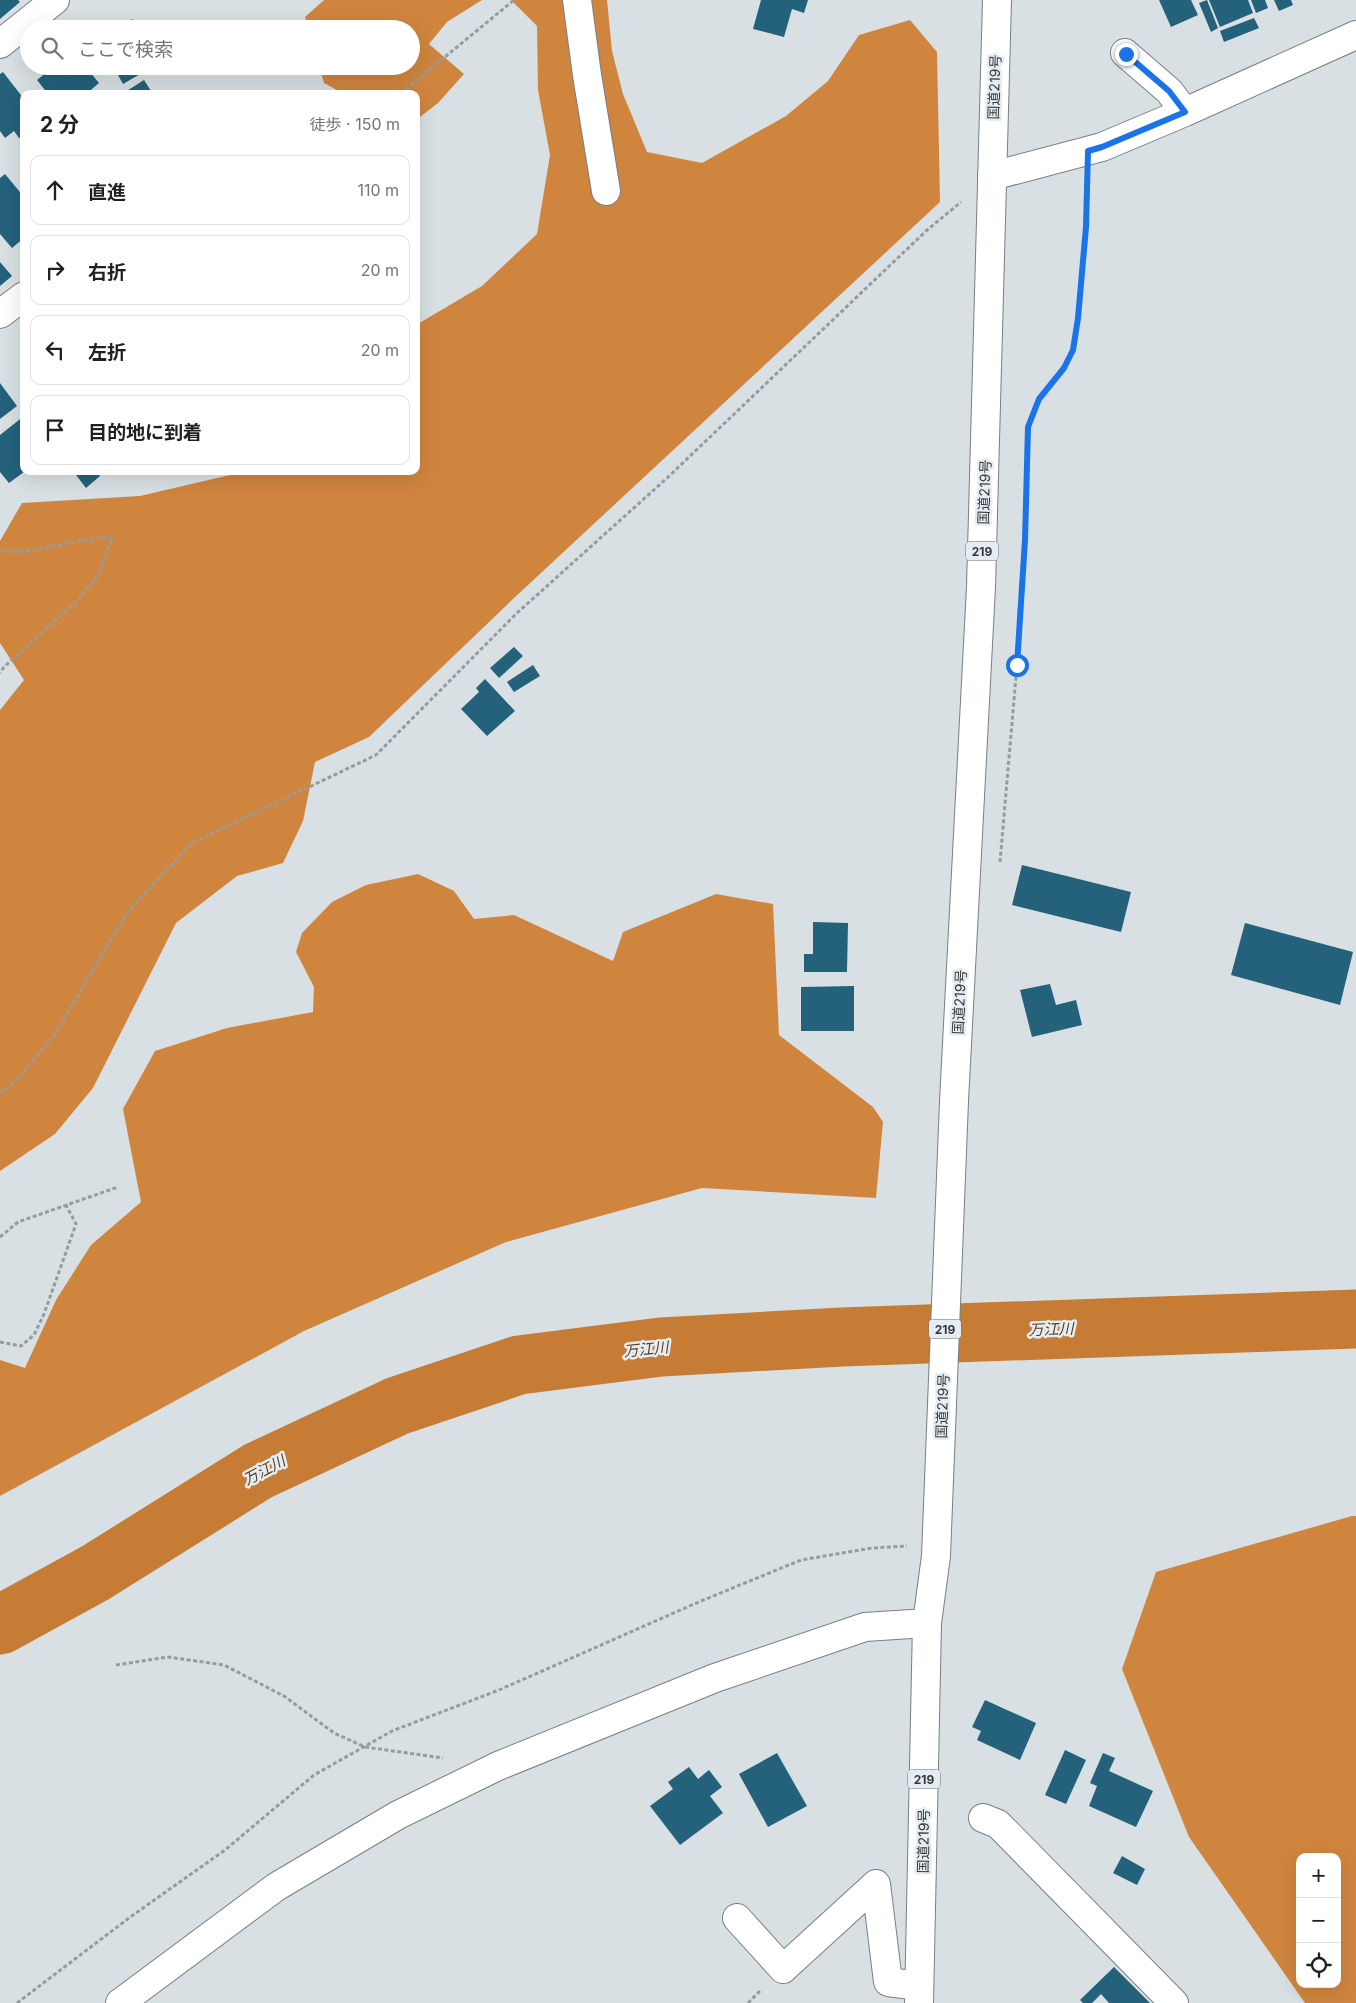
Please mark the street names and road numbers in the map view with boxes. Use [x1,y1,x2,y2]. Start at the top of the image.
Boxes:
street label: 国道219号 [984,54,1004,120]
street label: 国道219号 [974,459,994,525]
road number: 219 [966,542,998,560]
street label: 国道219号 [949,969,969,1035]
road number: 219 [929,1320,961,1338]
street label: 国道219号 [932,1373,952,1439]
road number: 219 [908,1770,940,1788]
street label: 国道219号 [914,1808,932,1874]

